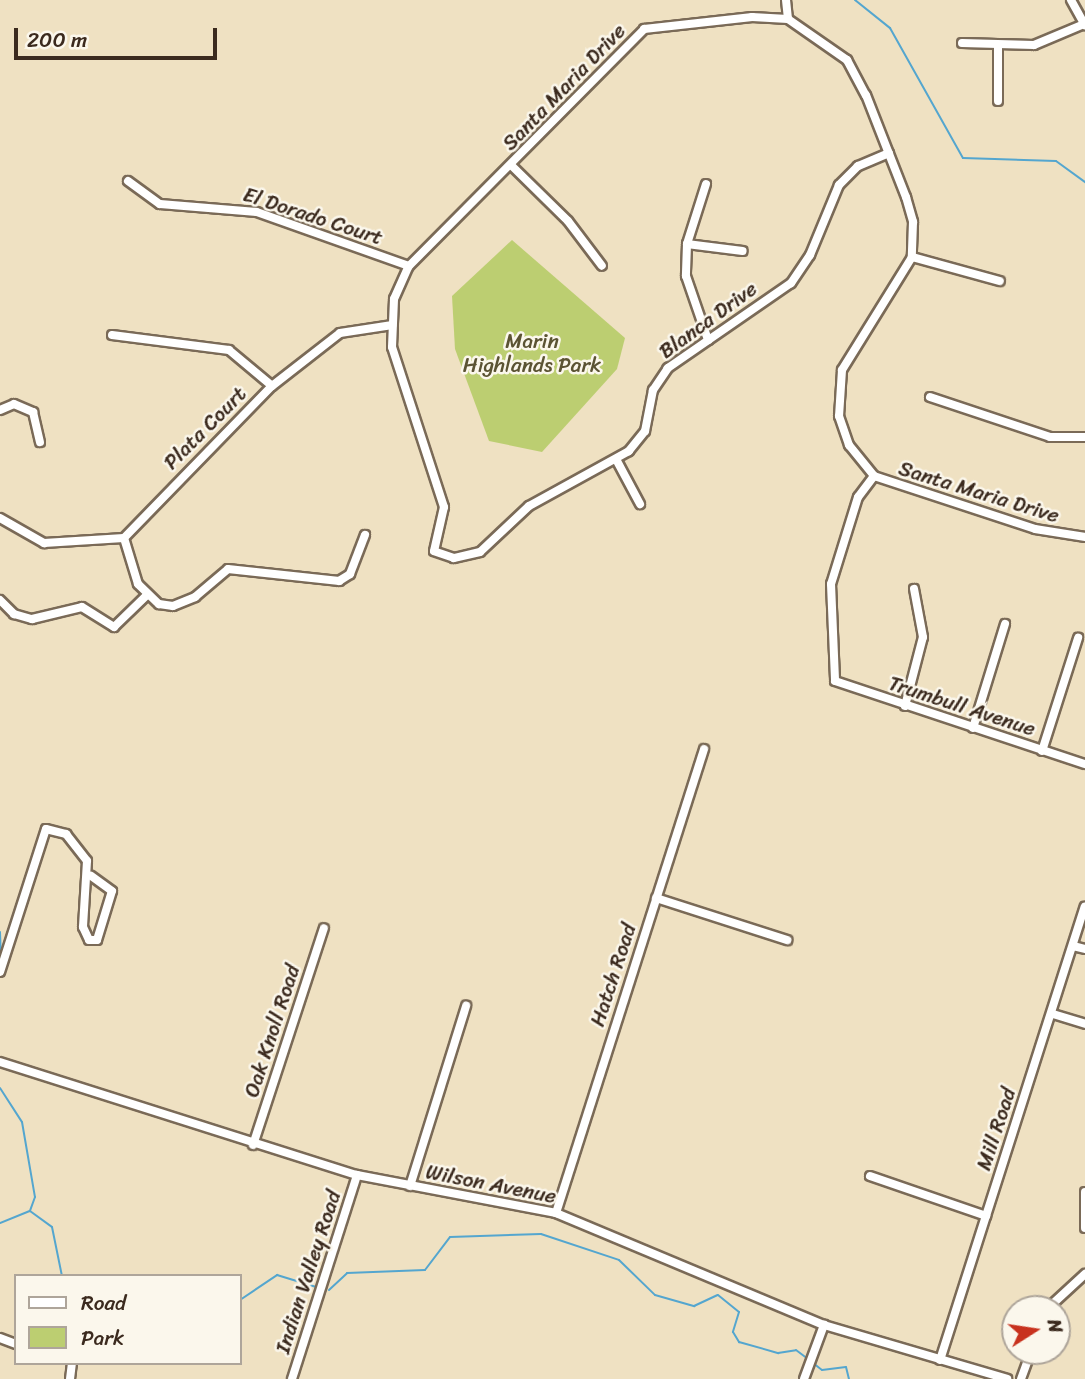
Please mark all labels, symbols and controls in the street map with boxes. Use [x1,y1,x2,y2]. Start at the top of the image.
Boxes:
scale bar [18,14,220,58]
street label: Santa Maria Drive [497,19,631,155]
text: 200 m [27,21,87,59]
street label: El Dorado Court [240,182,386,250]
street label: Blanca Drive [654,276,762,364]
park label: Marin Highlands Park [463,328,601,378]
street label: Plata Court [158,381,252,475]
street label: Santa Maria Drive [896,456,1062,528]
street label: Trumbull Avenue [885,670,1039,742]
street label: Hatch Road [585,920,641,1030]
street label: Oak Knoll Road [239,961,305,1101]
street label: Mill Road [971,1085,1021,1173]
street label: Wilson Avenue [424,1159,558,1209]
street label: Indian Valley Road [270,1188,346,1356]
legend [14,1274,242,1365]
text: Road [81,1284,126,1322]
north arrow [1001,1295,1071,1365]
text: N [1038,1316,1073,1336]
text: Park [81,1319,124,1357]

